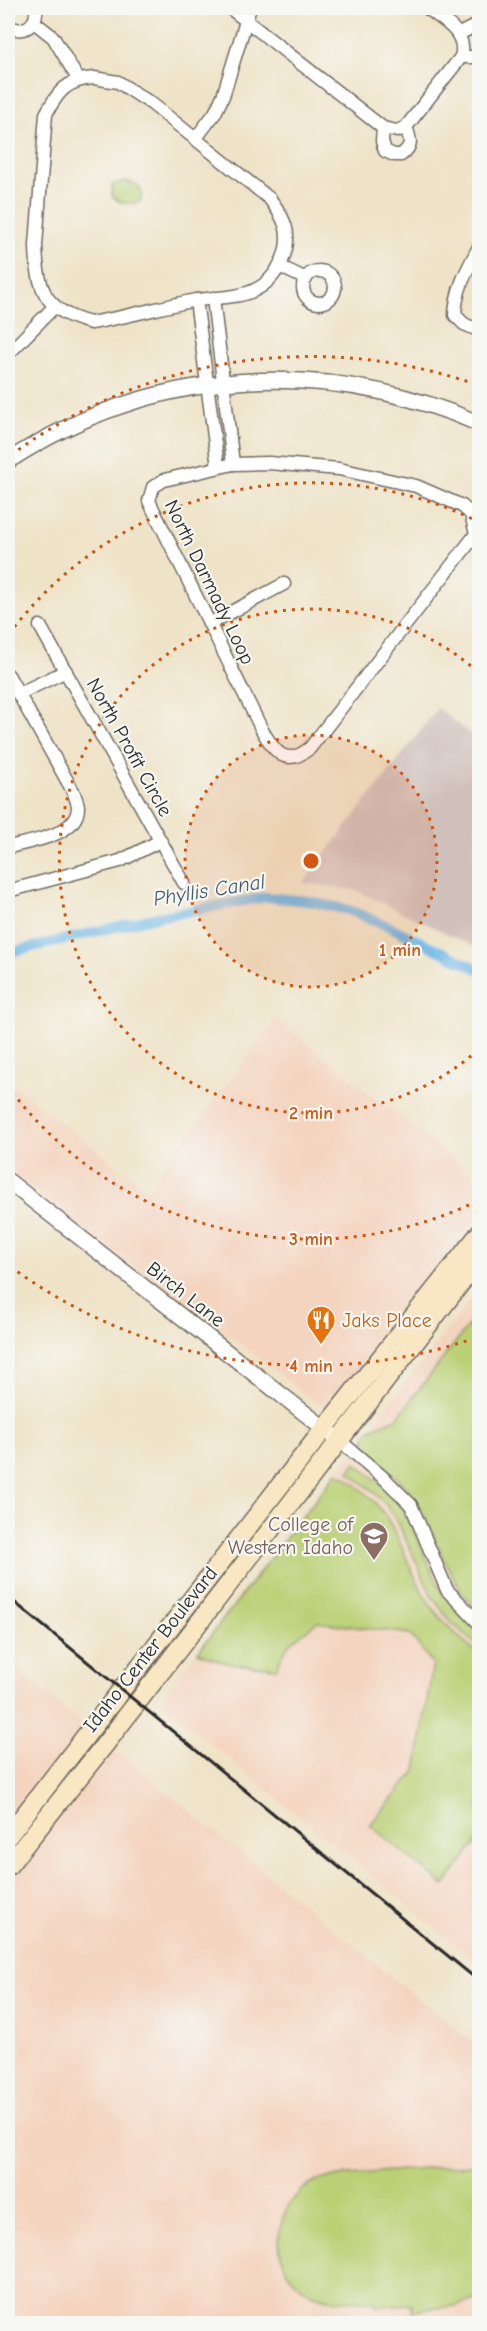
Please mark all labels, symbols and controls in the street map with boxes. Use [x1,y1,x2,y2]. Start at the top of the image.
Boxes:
street label: North Darmady Loop [160,496,259,668]
street label: North Profit Circle [82,674,177,821]
centre of rings [301,851,321,871]
water label: Phyllis Canal [151,869,267,911]
text: 1 min [379,940,421,961]
text: 2 min [289,1103,333,1124]
text: 3 min [289,1229,333,1250]
street label: Birch Lane [142,1257,229,1332]
restaurant icon: Jaks Place [305,1304,337,1346]
place label: Jaks Place [342,1309,432,1332]
text: 4 min [289,1356,333,1377]
place label: College of Western Idaho [228,1513,354,1559]
school or university icon: College of Western Idaho [358,1520,390,1562]
street label: Idaho Center Boulevard [79,1562,222,1737]

